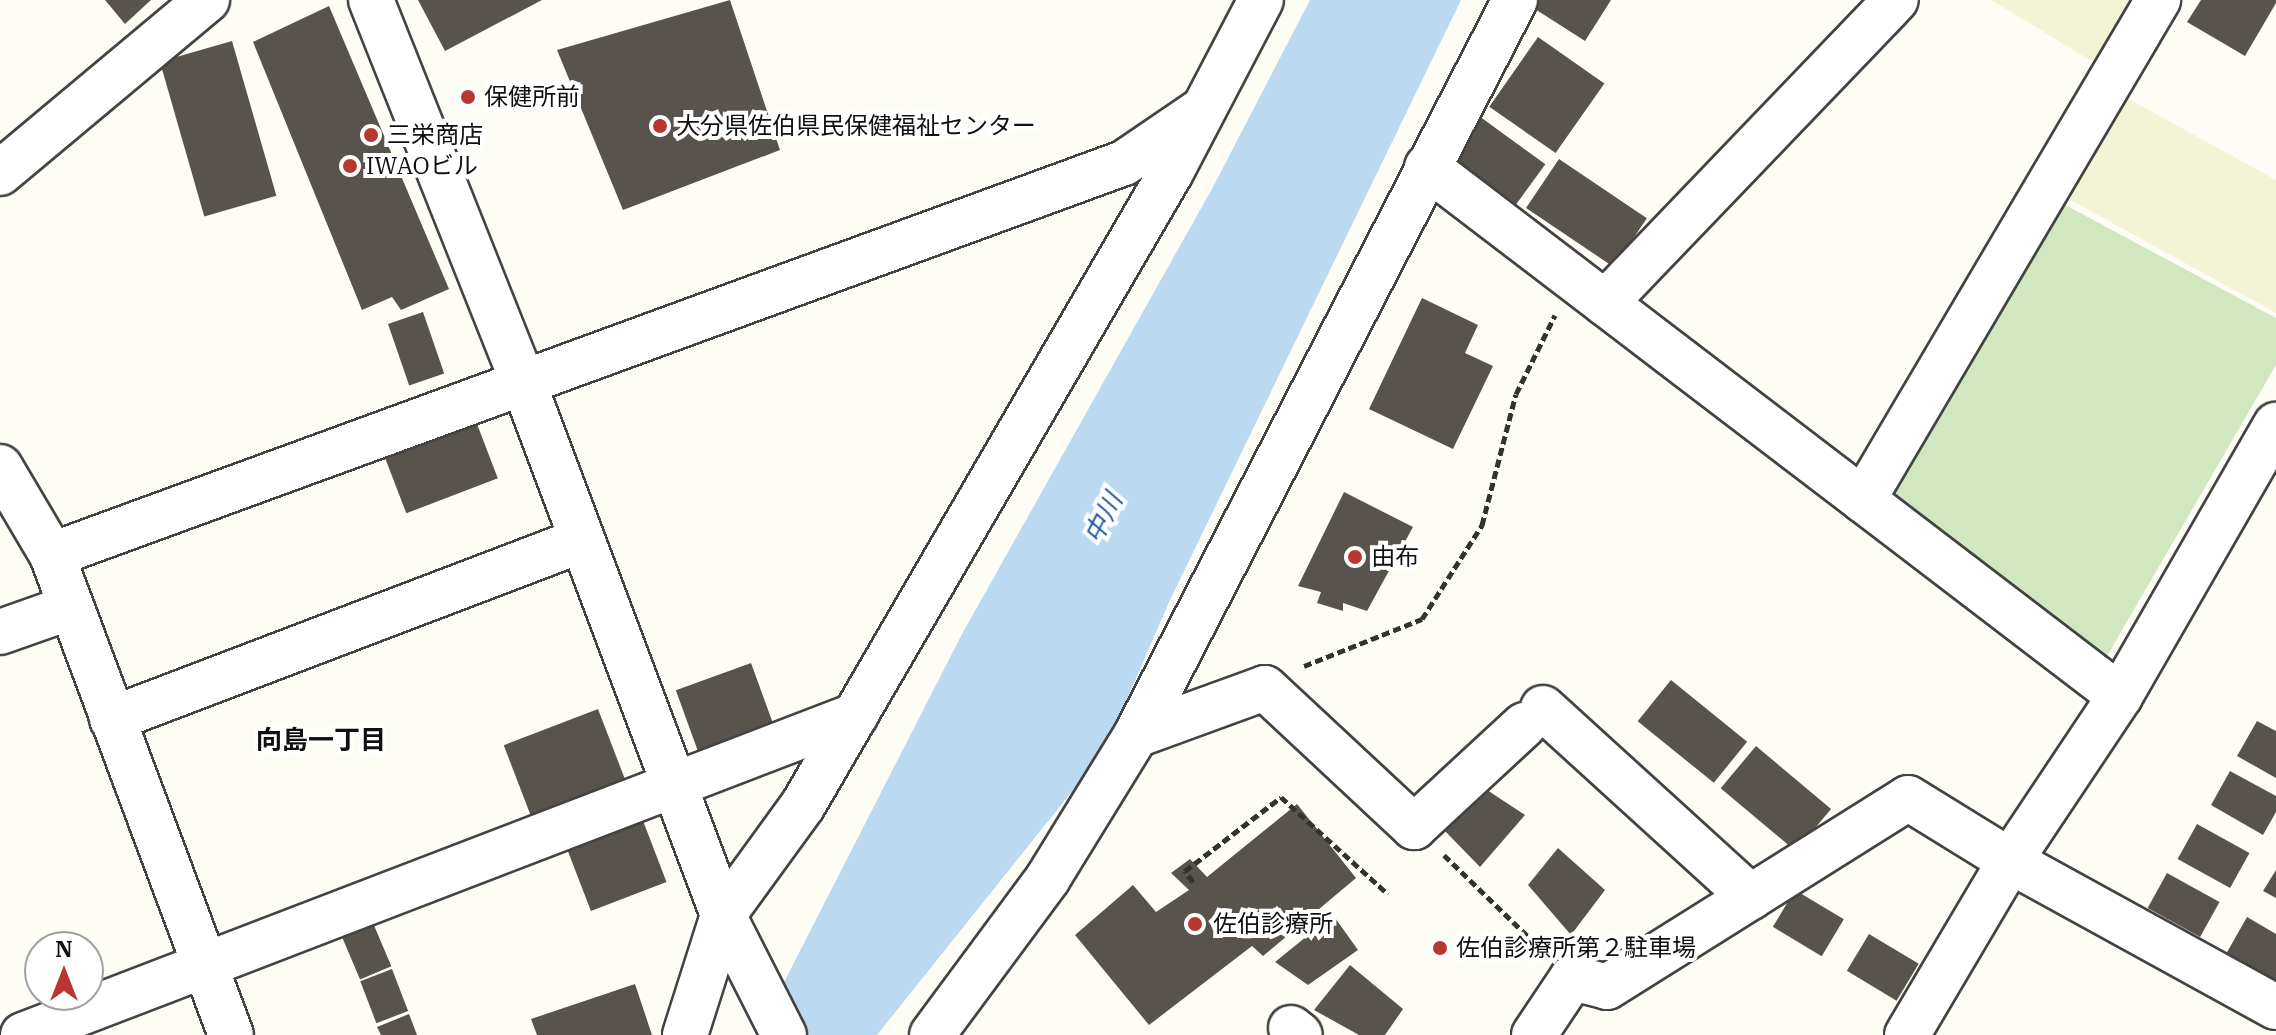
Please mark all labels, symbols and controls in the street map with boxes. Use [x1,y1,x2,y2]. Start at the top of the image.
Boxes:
place label: 保健所前 [484,83,580,111]
marker: 保健所前 [459,88,477,106]
place label: 大分県佐伯県民保健福祉センター [676,112,1036,140]
marker: 大分県佐伯県民保健福祉センター [651,117,669,135]
place label: 三栄商店 [387,121,483,149]
marker: 三栄商店 [362,126,380,144]
place label: IWAOビル [366,152,478,180]
marker: IWAOビル [341,157,359,175]
water label: 中川 [1077,488,1129,548]
place label: 由布 [1371,543,1419,571]
marker: 由布 [1346,548,1364,566]
district label: 向島一丁目 [256,724,386,756]
place label: 佐伯診療所 [1213,910,1333,938]
marker: 佐伯診療所 [1184,913,1206,935]
north arrow [24,931,104,1011]
text: N [55,934,73,963]
place label: 佐伯診療所第２駐車場 [1456,934,1696,962]
marker: 佐伯診療所第２駐車場 [1431,939,1449,957]

